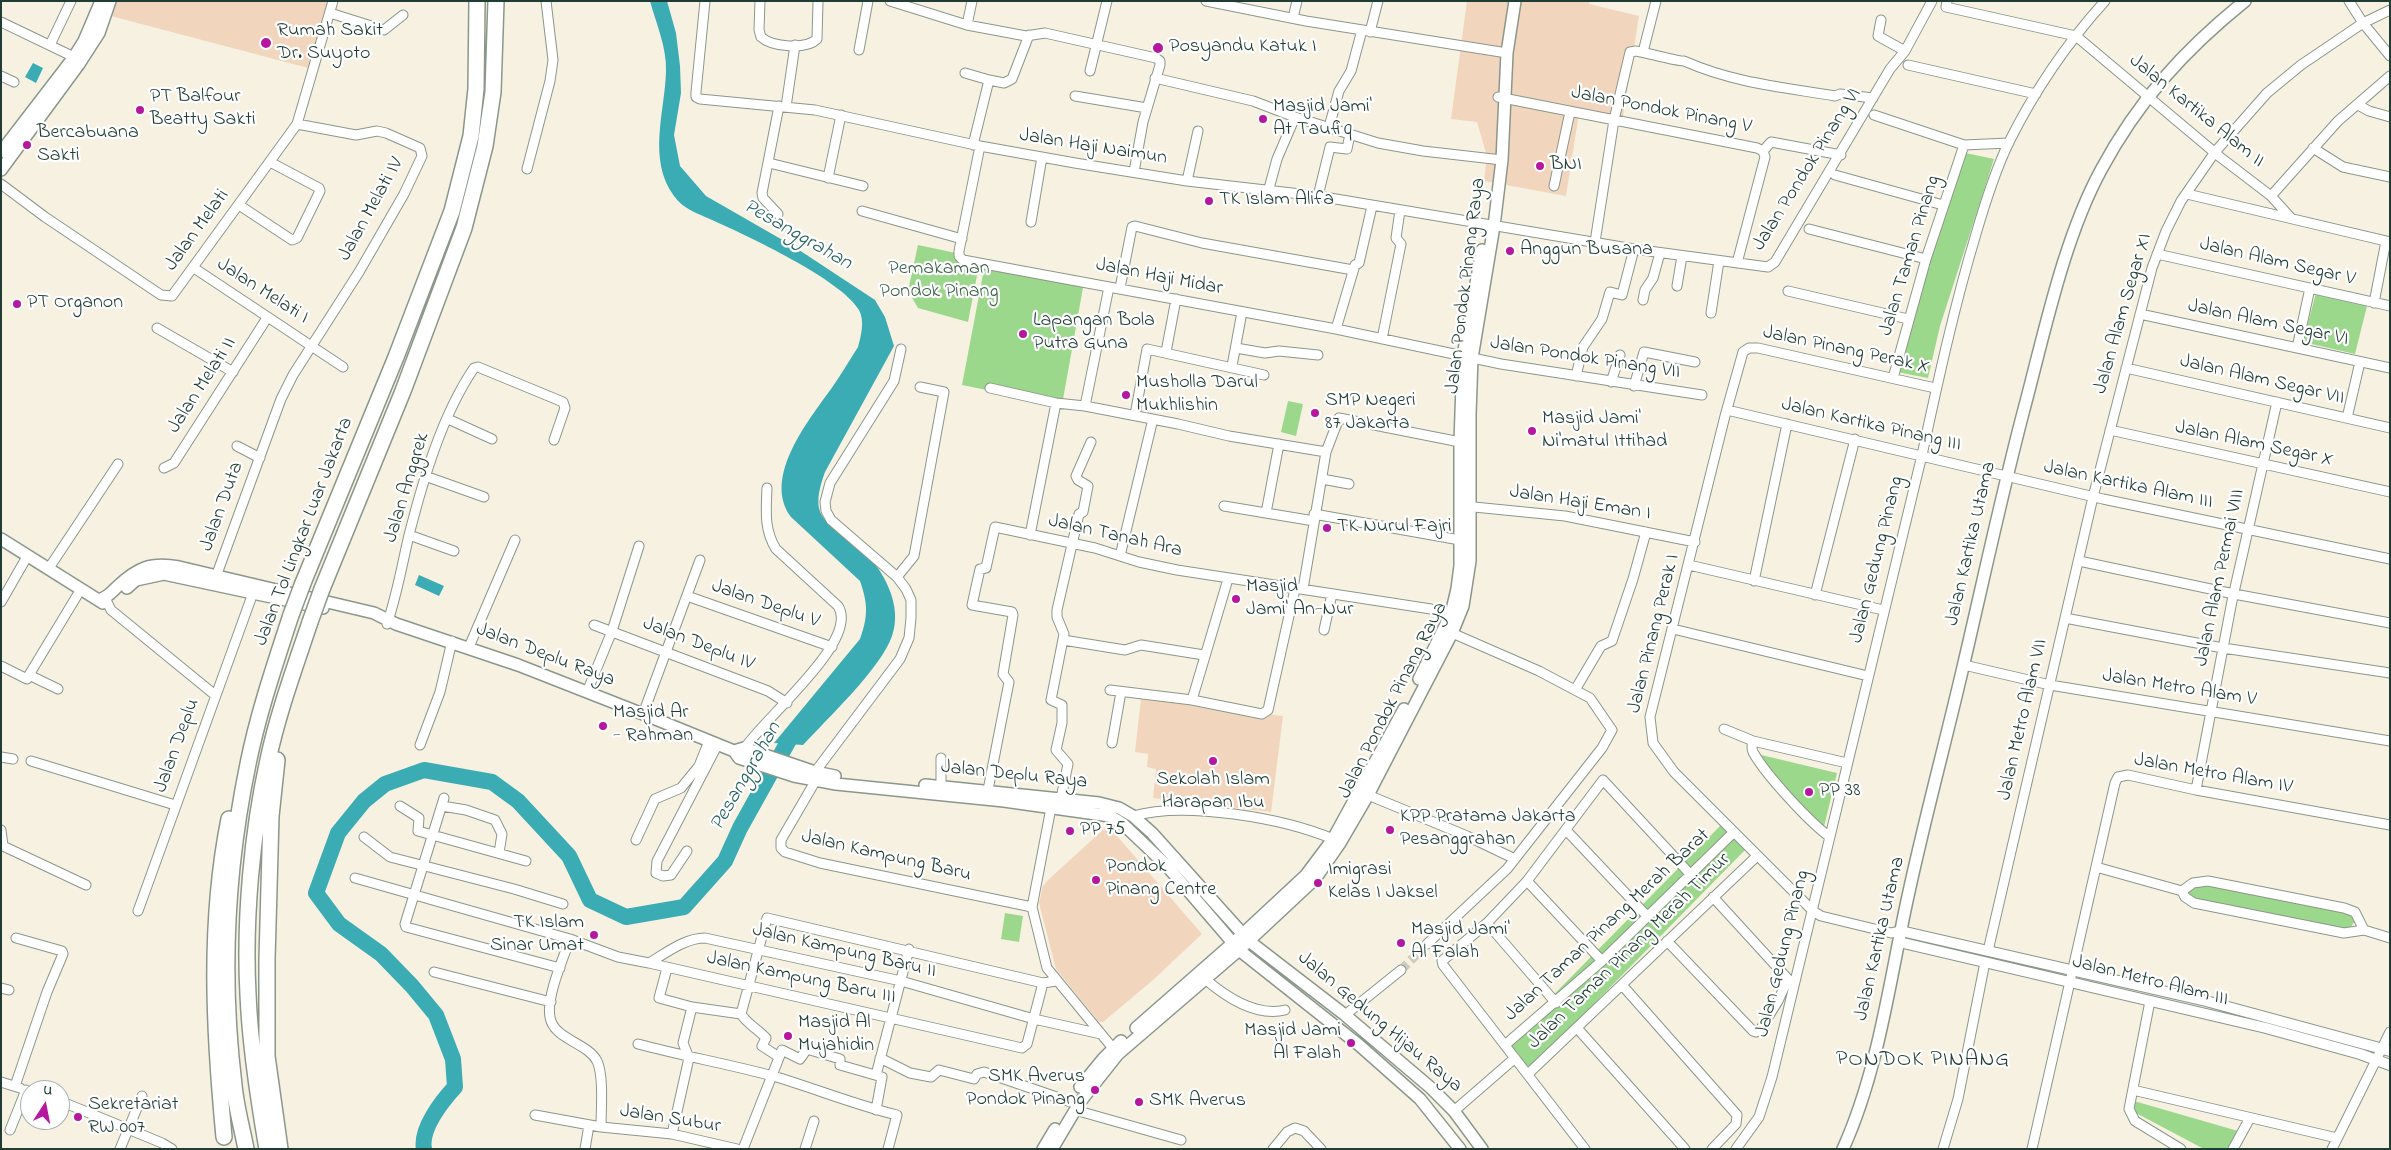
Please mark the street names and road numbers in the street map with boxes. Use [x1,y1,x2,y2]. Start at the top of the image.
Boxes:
street label: Jalan Kartika Alam II [2123,50,2269,174]
street label: Jalan Pondok Pinang V [1569,82,1753,140]
street label: Jalan Pondok Pinang VI [1748,84,1868,256]
street label: Jalan Haji Naimun [1017,124,1169,172]
street label: Jalan Melati IV [334,154,410,266]
street label: Jalan Taman Pinang [1875,173,1947,339]
street label: Jalan Pondok Pinang Raya [1442,177,1492,395]
street label: Jalan Melati [160,185,236,277]
street label: Jalan Alam Segar XI [2090,231,2158,397]
street label: Jalan Alam Segar V [2197,233,2357,293]
street label: Jalan Melati I [211,253,313,331]
street label: Jalan Haji Midar [1094,254,1224,302]
street label: Jalan Alam Segar VI [2186,295,2350,353]
street label: Jalan Pinang Perak X [1761,322,1931,380]
street label: Jalan Pondok Pinang VII [1488,332,1682,386]
street label: Jalan Melati II [163,334,243,438]
street label: Jalan Alam Segar VII [2177,350,2347,412]
street label: Jalan Kartika Pinang III [1779,394,1963,458]
street label: Jalan Tol Lingkar Luar Jakarta [250,414,360,650]
street label: Jalan Alam Segar X [2173,417,2335,473]
street label: Jalan Anggrek [380,430,436,546]
street label: Jalan Kartika Alam III [2041,456,2215,516]
street label: Jalan Duta [196,459,250,555]
street label: Jalan Kartika Utama [1941,460,2003,628]
street label: Jalan Gedung Pinang [1846,474,1910,646]
street label: Jalan Haji Eman I [1508,481,1652,527]
street label: Jalan Alam Permai VIII [2190,487,2252,669]
street label: Jalan Tanah Ara [1046,510,1184,564]
street label: Jalan Pinang Perak I [1624,552,1686,716]
street label: Jalan Deplu V [708,575,822,635]
street label: Jalan Pondok Pinang Raya [1334,599,1454,803]
street label: Jalan Deplu IV [639,613,757,677]
street label: Jalan Deplu Raya [472,618,618,694]
street label: Jalan Metro Alam VII [1994,637,2054,803]
street label: Jalan Metro Alam V [2100,665,2258,713]
street label: Jalan Deplu [150,696,206,796]
street label: Jalan Metro Alam IV [2132,749,2294,801]
street label: Jalan Deplu Raya [940,756,1088,796]
street label: Jalan Taman Pinang Merah Barat [1500,824,1716,1028]
street label: Jalan Kampung Baru [799,826,973,888]
street label: Jalan Taman Pinang Merah Timur [1524,849,1736,1055]
street label: Jalan Kartika Utama [1850,855,1912,1023]
street label: Jalan Gedung Pinang [1752,868,1816,1040]
street label: Jalan Kampung Baru II [750,919,938,985]
street label: Jalan Kampung Baru III [704,947,898,1011]
street label: Jalan Gedung Hijau Raya [1292,947,1466,1099]
street label: Jalan Metro Alam III [2069,951,2231,1013]
street label: Jalan Subur [618,1100,722,1140]

